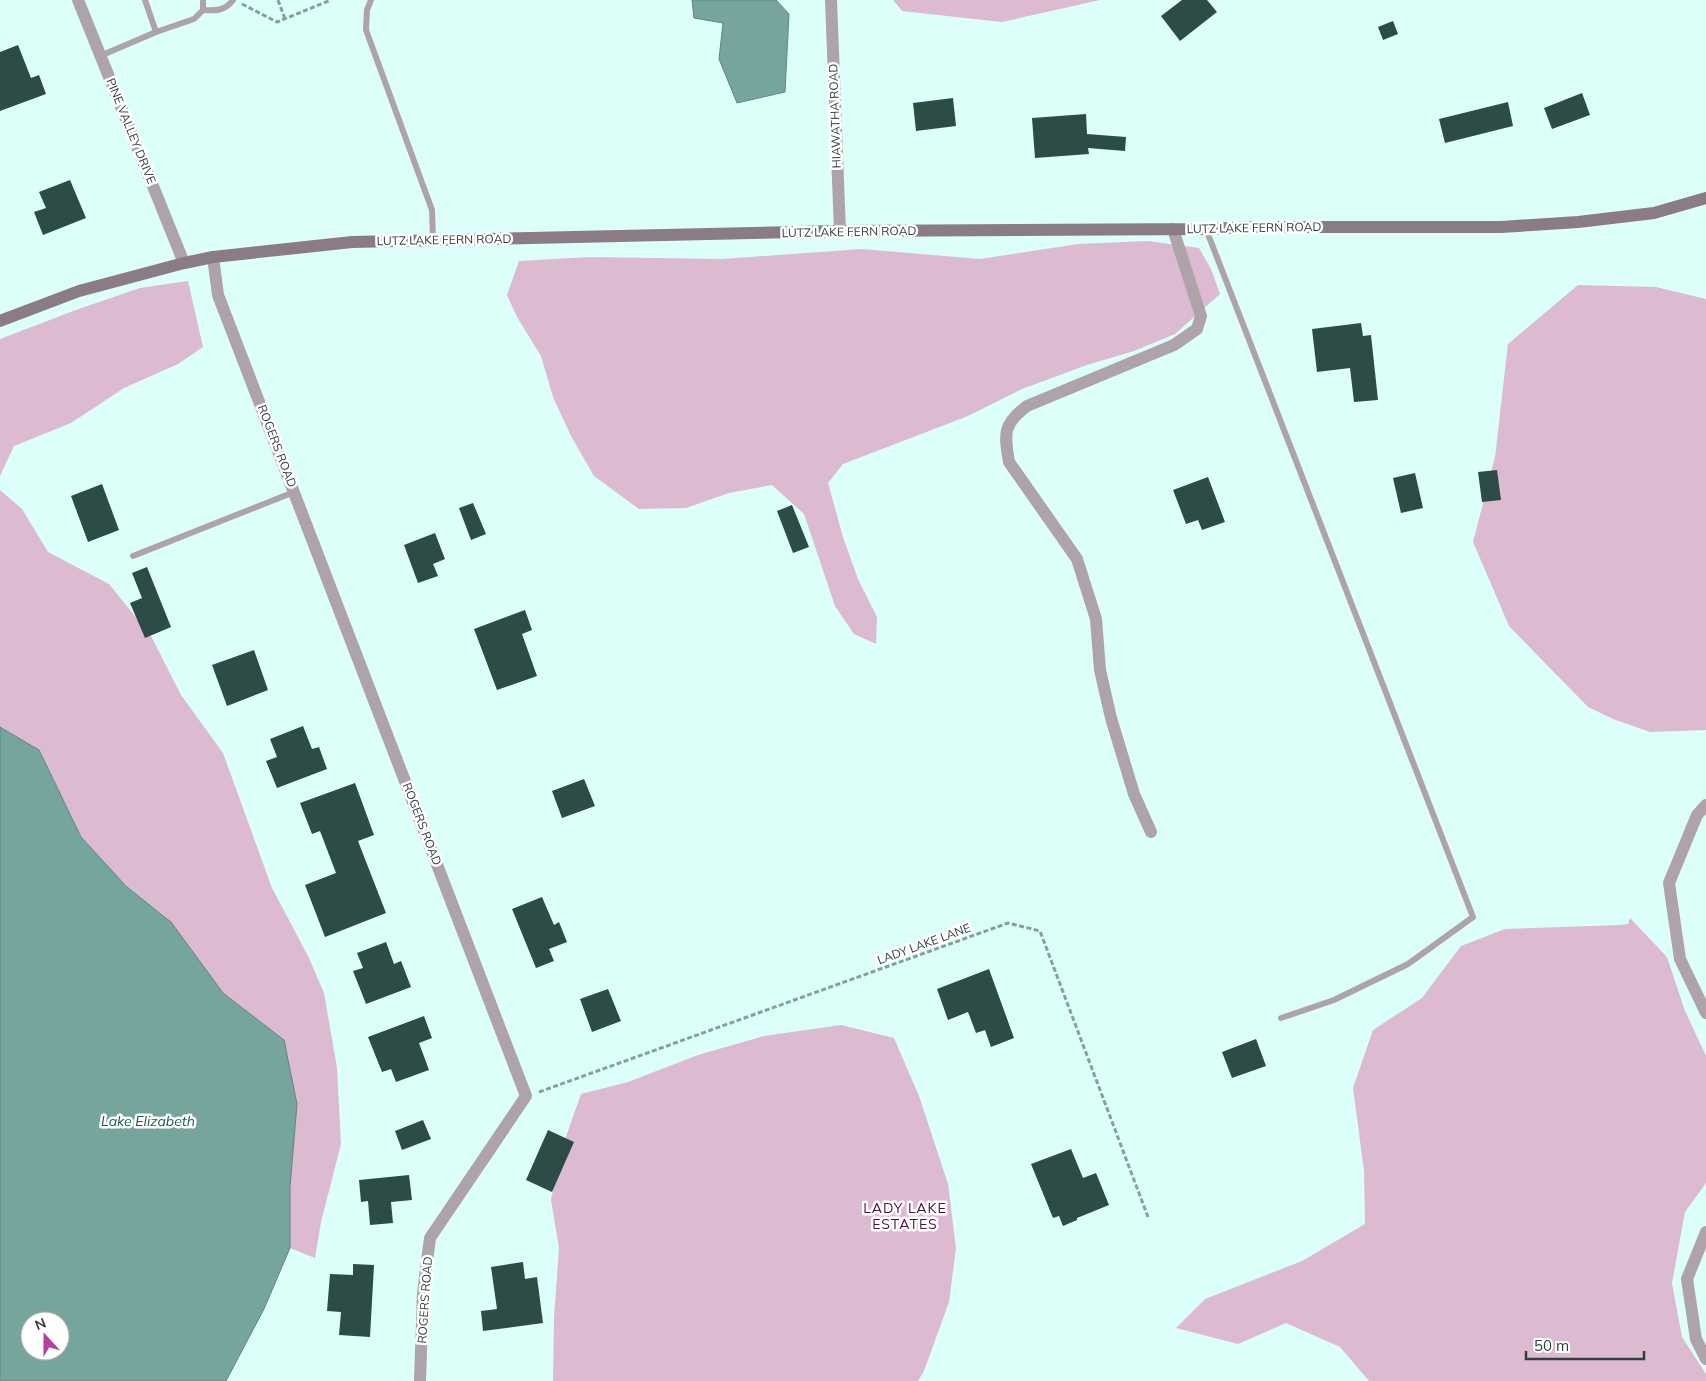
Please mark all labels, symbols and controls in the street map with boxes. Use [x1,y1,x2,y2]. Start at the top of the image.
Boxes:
street label: HIAWATHA ROAD [825,63,844,169]
street label: PINE VALLEY DRIVE [103,76,160,186]
street label: LUTZ LAKE FERN ROAD [1187,219,1322,236]
street label: LUTZ LAKE FERN ROAD [782,223,917,240]
street label: LUTZ LAKE FERN ROAD [377,231,512,248]
street label: ROGERS ROAD [255,402,300,489]
street label: ROGERS ROAD [400,780,445,867]
street label: LADY LAKE LANE [875,920,972,967]
water label: Lake Elizabeth [101,1112,195,1130]
district label: LADY LAKE ESTATES [863,1199,947,1233]
street label: ROGERS ROAD [414,1256,435,1344]
north arrow [20,1311,70,1361]
text: N [32,1314,49,1334]
scale bar [1526,1328,1644,1360]
text: 50 m [1534,1336,1569,1355]

